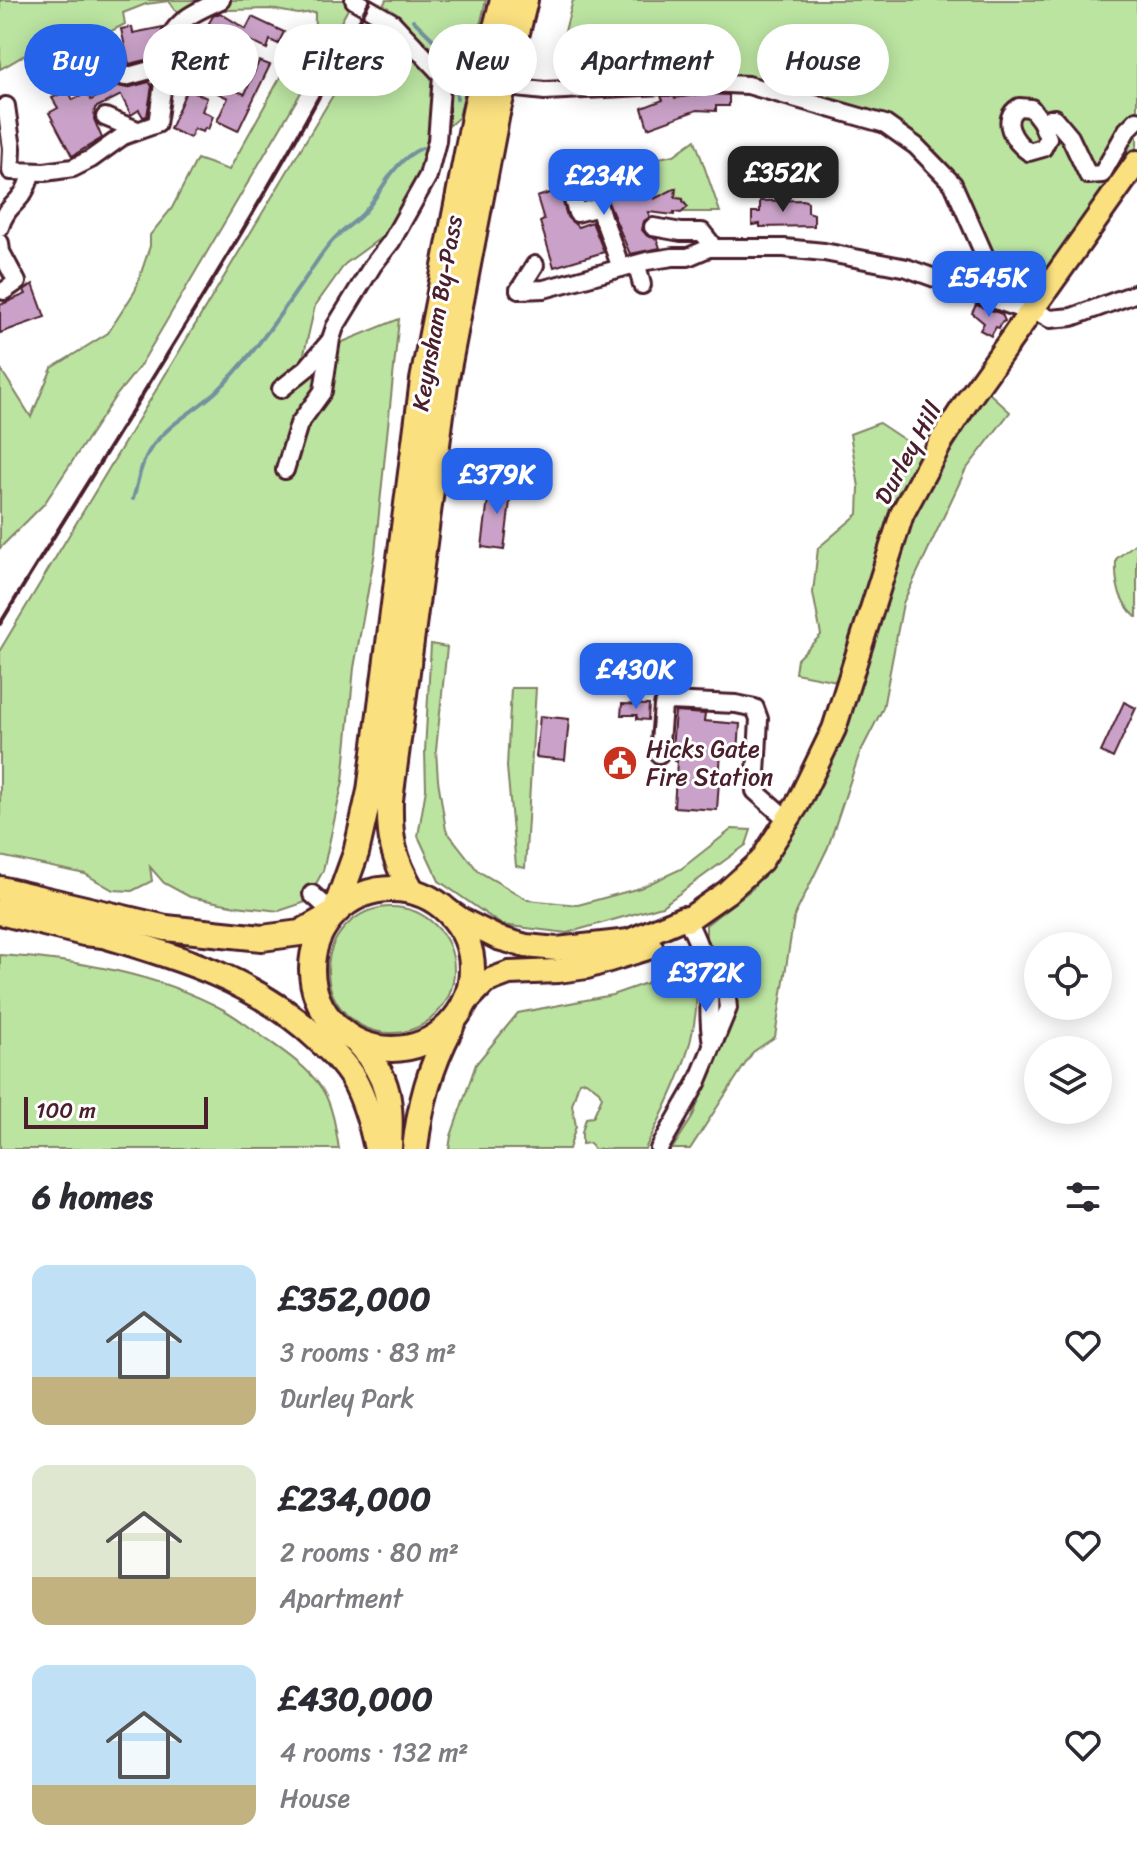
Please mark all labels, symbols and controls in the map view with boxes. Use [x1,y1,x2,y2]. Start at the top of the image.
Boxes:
chip: Buy [24,24,127,96]
chip: Rent [143,24,258,96]
chip: Filters [274,24,412,96]
chip: New [428,24,537,96]
chip: Apartment [553,24,741,96]
chip: House [757,24,889,96]
pin: £352K [727,146,839,214]
pin: £234K [548,149,660,217]
text: £352K [746,149,820,195]
text: £234K [566,152,642,198]
street label: Keynsham By-Pass [399,212,475,414]
pin: £545K [933,251,1045,319]
text: £545K [950,254,1028,300]
street label: Durley Hill [862,393,954,512]
pin: £379K [441,448,553,516]
text: £379K [460,451,534,497]
pin: £430K [580,643,692,711]
text: £430K [598,646,674,692]
place label: Hicks Gate Fire Station [646,728,773,798]
public building icon: Hicks Gate Fire Station [601,744,639,782]
map controls [1024,932,1112,1124]
button: locate [1024,932,1112,1020]
pin: £372K [650,946,762,1014]
text: £372K [669,949,743,995]
button: layers [1024,1036,1112,1124]
text: 100 m [36,1091,96,1130]
scale bar [24,1093,208,1129]
text: 6 homes [32,1167,153,1227]
icon: filters [1061,1175,1105,1219]
text: £352,000 [280,1269,431,1329]
icon: home [96,1297,192,1393]
icon: heart [1061,1323,1105,1367]
text: 3 rooms · 83 m² [280,1329,456,1375]
text: Durley Park [280,1375,414,1421]
text: £234,000 [280,1469,431,1529]
icon: home [96,1497,192,1593]
icon: heart [1061,1523,1105,1567]
text: 2 rooms · 80 m² [280,1529,459,1575]
text: Apartment [280,1575,403,1621]
text: £430,000 [280,1669,433,1729]
icon: home [96,1697,192,1793]
icon: heart [1061,1723,1105,1767]
text: 4 rooms · 132 m² [280,1729,469,1775]
text: House [280,1775,350,1821]

